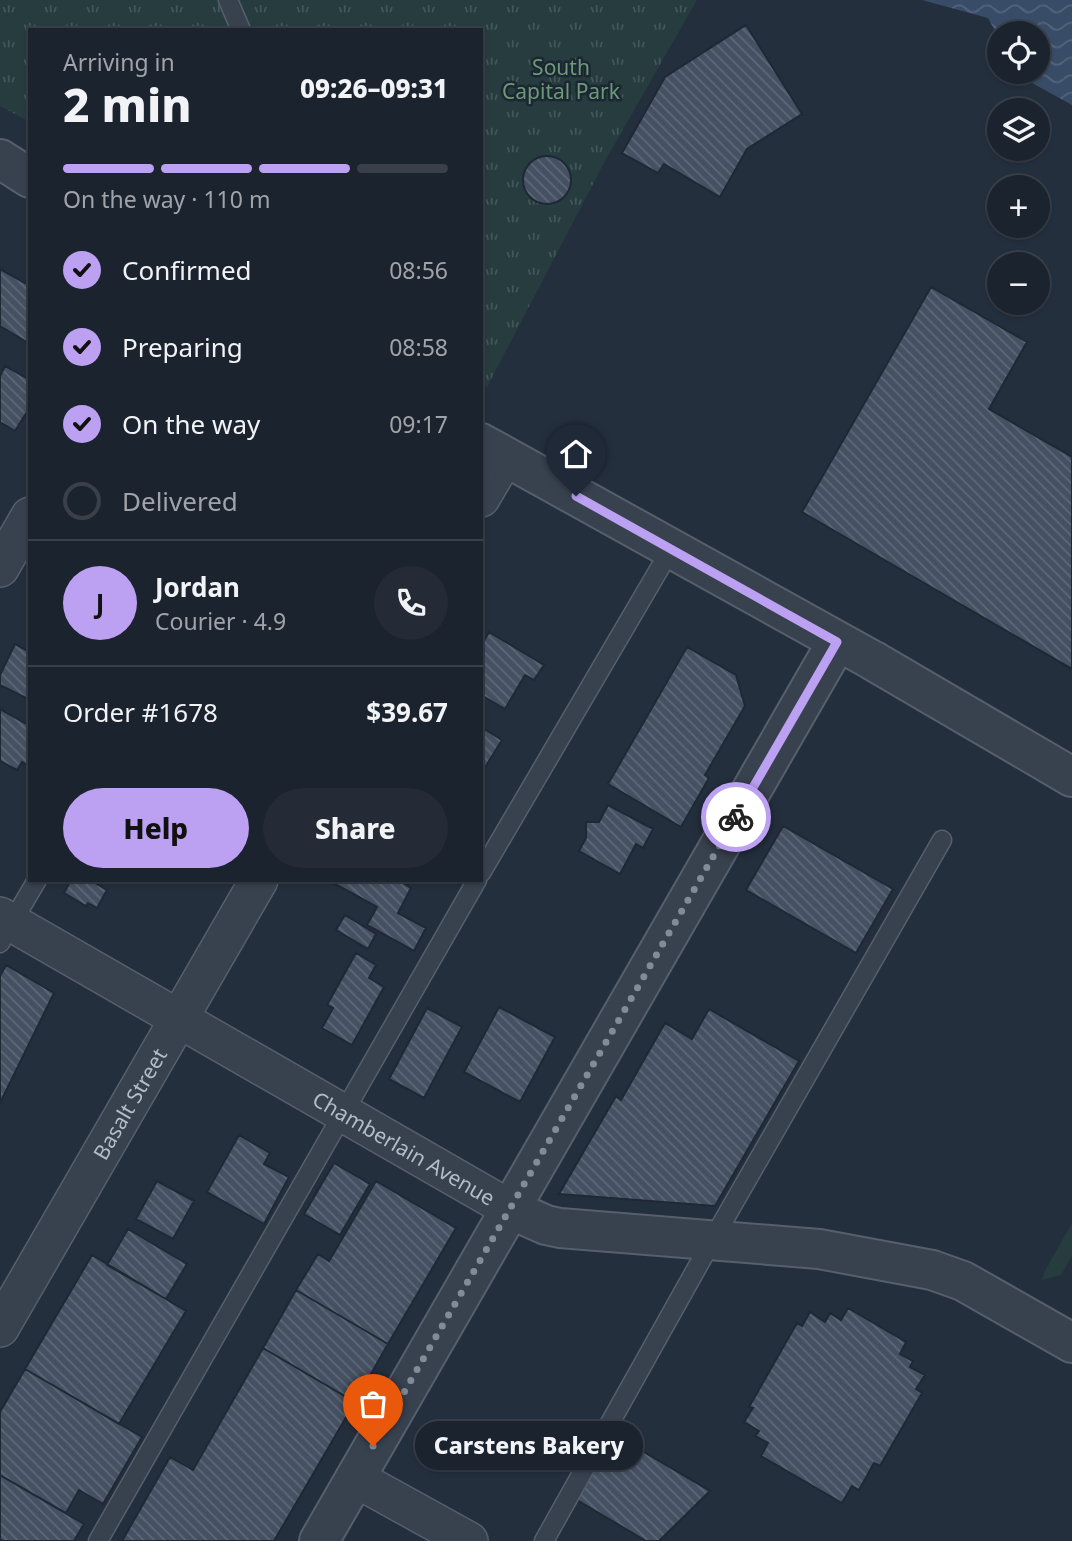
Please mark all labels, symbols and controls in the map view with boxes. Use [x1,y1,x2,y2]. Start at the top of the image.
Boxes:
map controls [987,21,1050,315]
button: locate [987,21,1050,84]
text: Arriving in [63,46,175,78]
park label: South Capital Park [502,53,621,105]
text: 09:26–09:31 [300,70,448,106]
text: 2 min [63,73,192,135]
button: layers [987,98,1050,161]
button: + [987,175,1050,238]
text: On the way · 110 m [63,183,270,215]
icon: check [63,251,101,289]
text: Confirmed [122,252,252,288]
button: − [987,252,1050,315]
text: 08:56 [389,254,448,286]
icon: check [63,328,101,366]
text: Preparing [122,329,243,365]
text: 08:58 [389,331,448,363]
icon: check [63,405,101,443]
text: On the way [122,406,260,442]
text: 09:17 [389,408,448,440]
pin [546,424,606,496]
icon: home [557,435,595,473]
text: Delivered [122,483,238,519]
button: phone [374,566,448,640]
text: Jordan [155,569,240,605]
text: J [96,585,104,621]
text: Courier · 4.9 [155,605,286,637]
text: Order #1678 [63,694,218,730]
text: $39.67 [366,694,448,730]
courier [701,782,771,852]
button: Help [63,788,249,868]
button: Share [263,788,448,868]
icon: bike [717,798,755,836]
street label: Basalt Street [86,1043,173,1165]
street label: Chamberlain Avenue [308,1085,500,1212]
pin [343,1374,403,1446]
icon: bag [354,1385,392,1423]
callout: Carstens Bakery [415,1422,642,1470]
text: Carstens Bakery [434,1429,624,1461]

